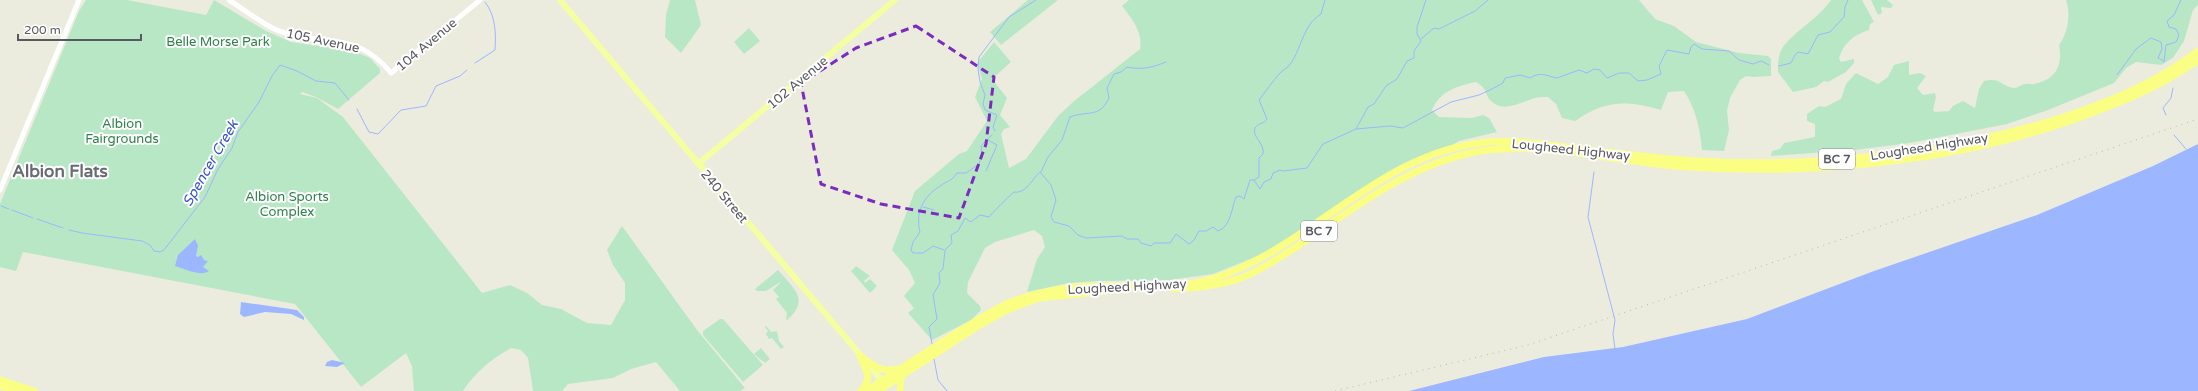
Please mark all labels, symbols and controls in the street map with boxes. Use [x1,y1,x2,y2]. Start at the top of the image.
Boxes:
street label: 104 Avenue [393,15,460,75]
scale bar [18,16,141,42]
text: 200 m [24,23,61,37]
street label: 105 Avenue [285,25,361,57]
park label: Belle Morse Park [166,34,270,50]
street label: 102 Avenue [764,53,831,113]
park label: Albion Fairgrounds [85,116,159,147]
water label: Spencer Creek [179,116,243,209]
street label: Lougheed Highway [1869,130,1989,164]
street label: Lougheed Highway [1511,136,1631,164]
road number: BC 7 [1819,149,1855,169]
district label: Albion Flats [12,161,108,182]
street label: 240 Street [697,167,751,227]
park label: Albion Sports Complex [245,189,329,220]
road number: BC 7 [1301,221,1337,241]
street label: Lougheed Highway [1067,276,1187,298]

